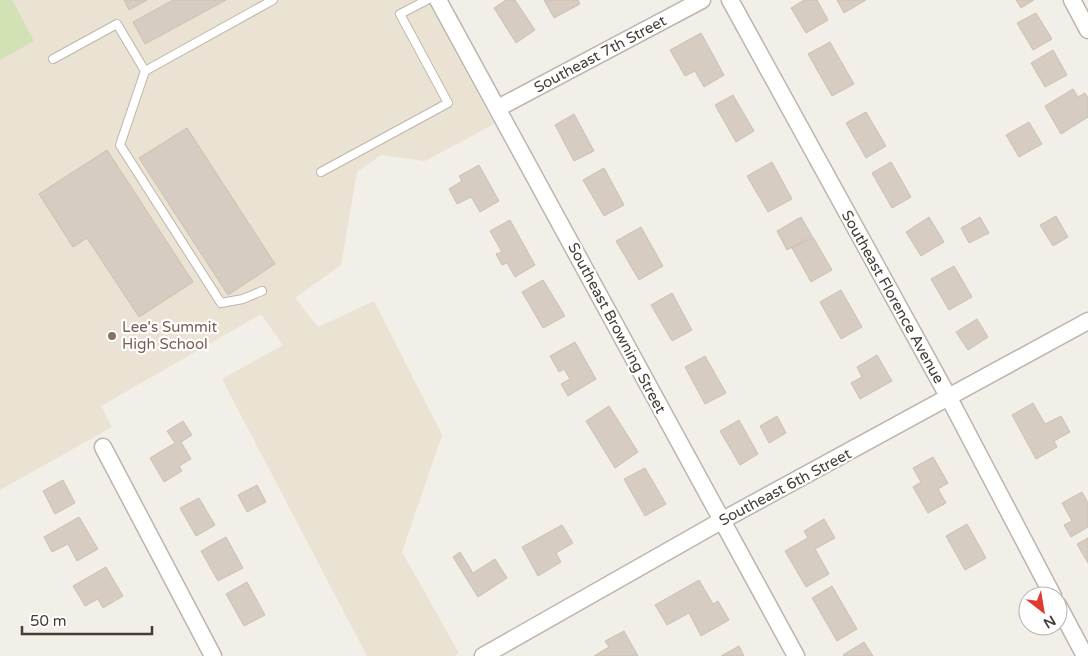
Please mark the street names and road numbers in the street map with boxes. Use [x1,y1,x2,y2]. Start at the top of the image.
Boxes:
street label: Southeast 7th Street [531,11,669,96]
street label: Southeast Florence Avenue [838,207,948,387]
street label: Southeast Browning Street [564,239,670,417]
street label: Southeast 6th Street [716,444,854,529]

